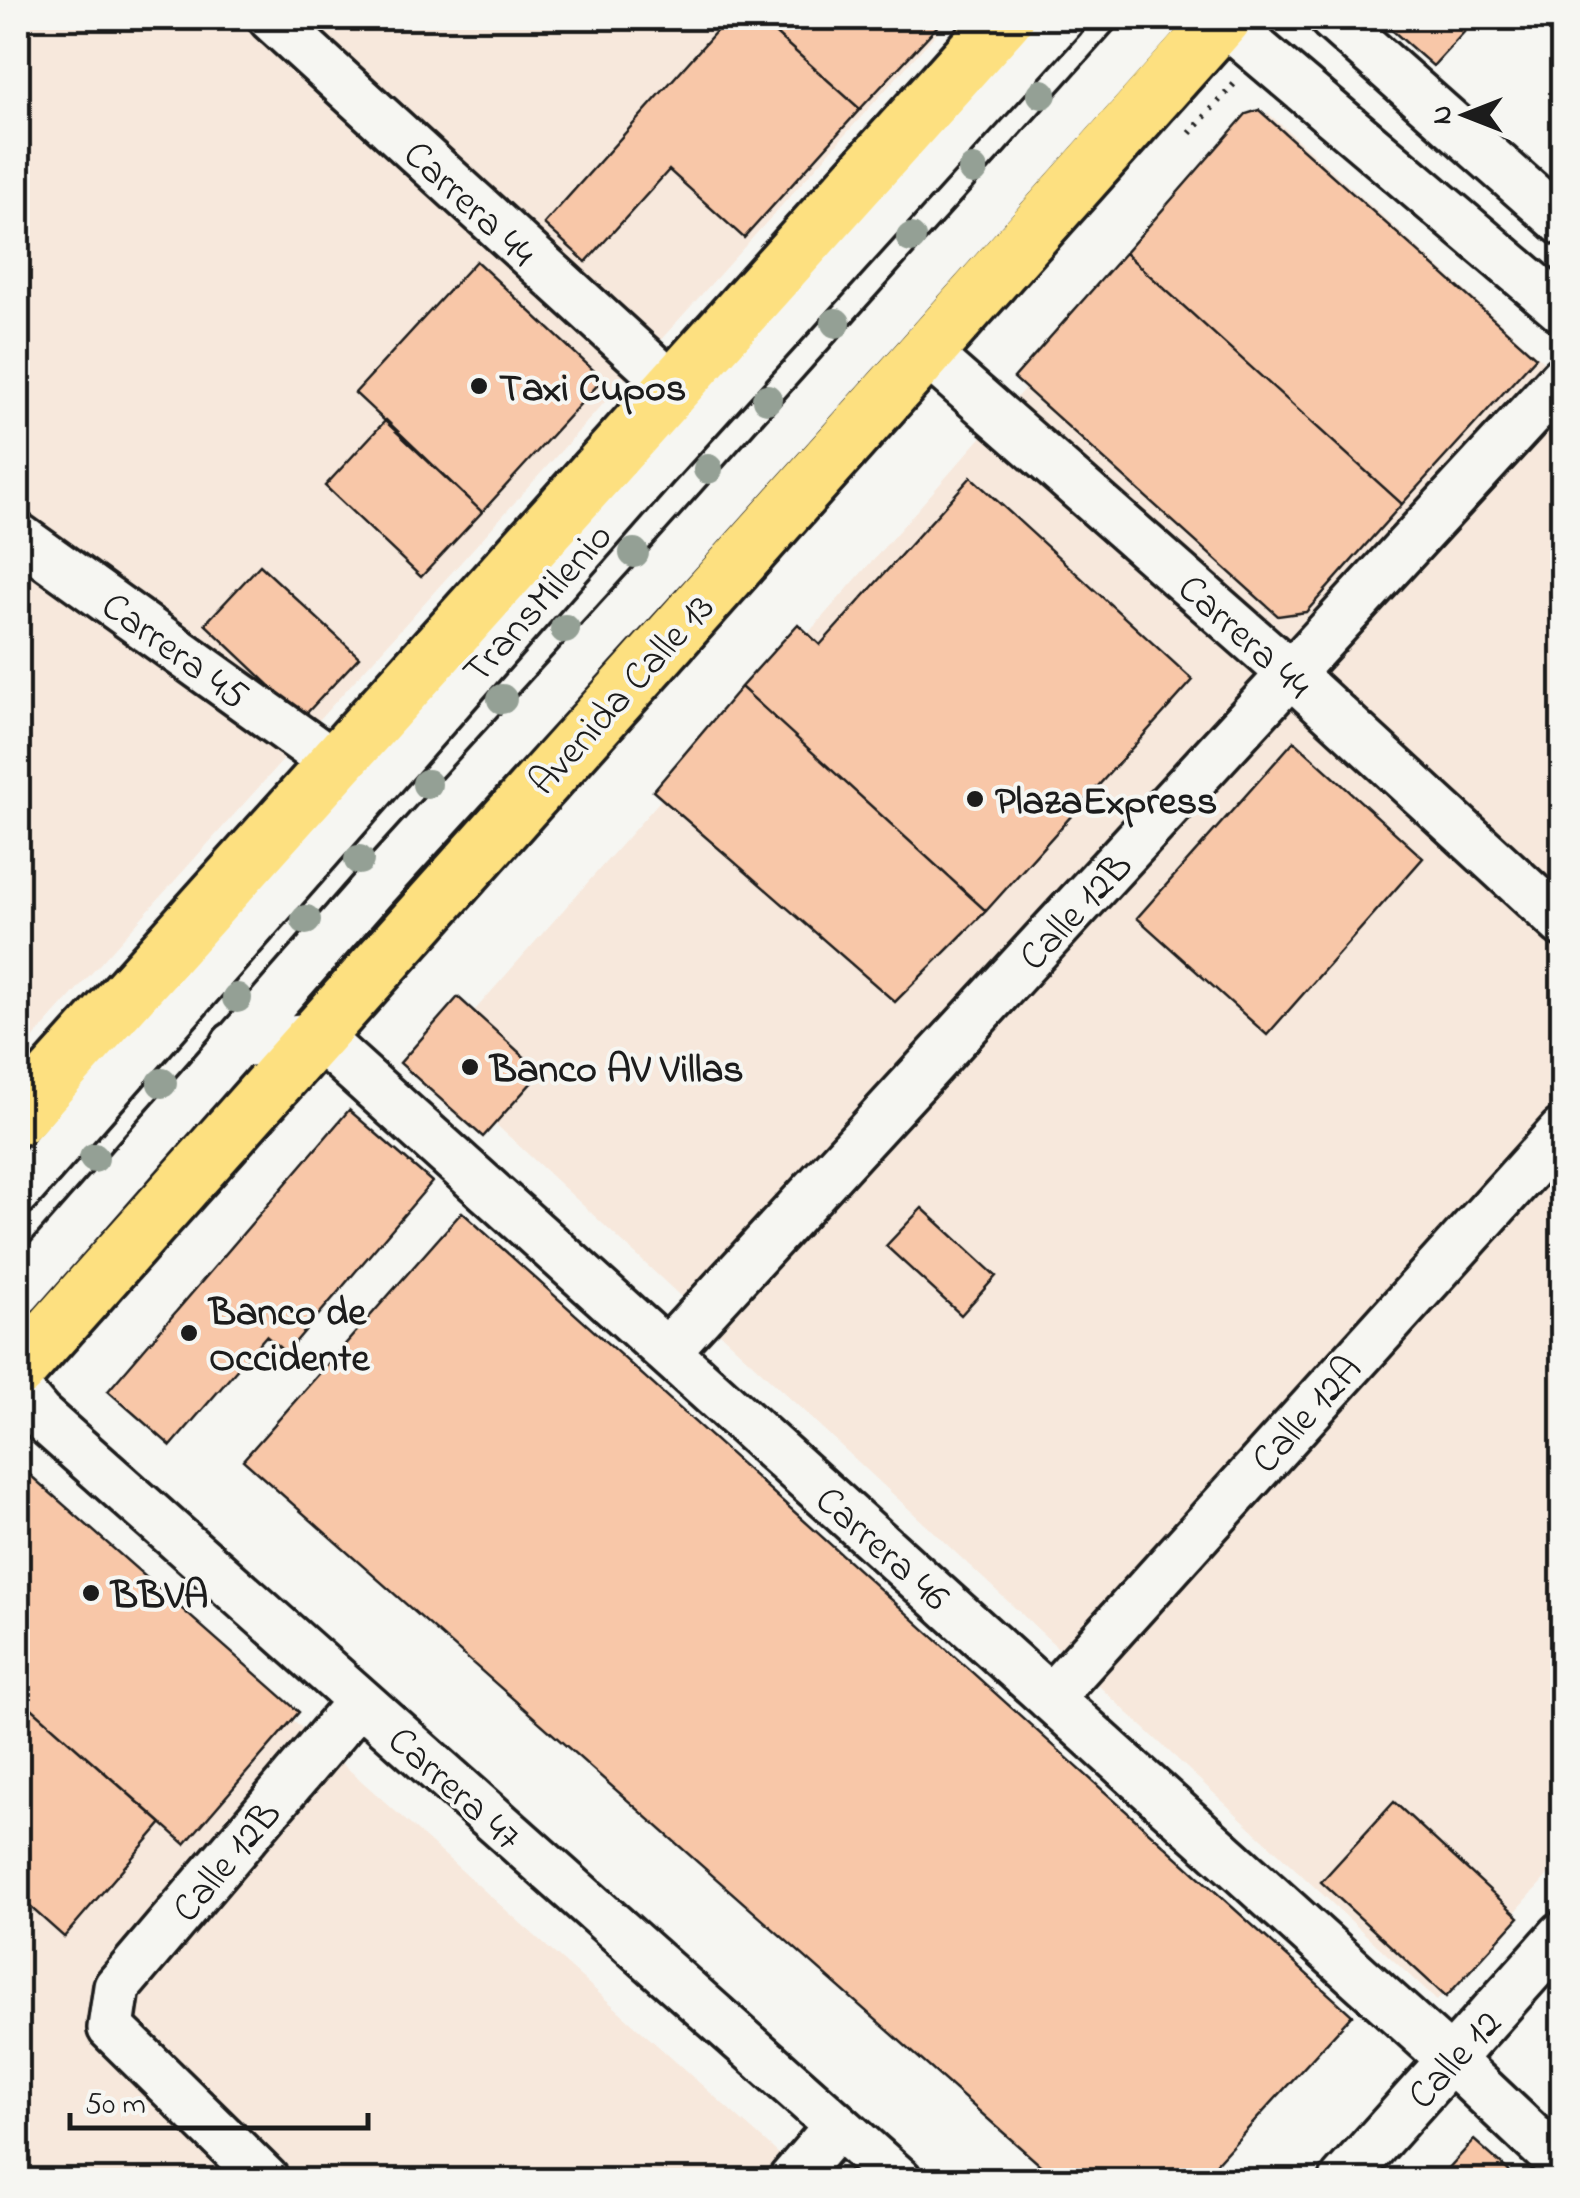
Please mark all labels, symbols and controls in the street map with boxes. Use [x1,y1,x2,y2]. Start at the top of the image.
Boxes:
north arrow [1415,65,1515,165]
text: N [1423,106,1464,124]
street label: Carrera 44 [388,128,548,283]
place label: Taxi Cupos [499,361,686,420]
marker: Taxi Cupos [468,375,490,397]
street label: TransMilenio [450,511,628,699]
street label: Carrera 44 [1163,562,1323,715]
street label: Carrera 45 [87,579,259,726]
street label: Avenida Calle 13 [516,582,730,810]
place label: PlazaExpress [995,774,1217,833]
marker: PlazaExpress [964,788,986,810]
street label: Calle 12B [1006,840,1148,986]
place label: Banco AV Villas [488,1042,744,1101]
marker: Banco AV Villas [459,1056,481,1078]
place label: Banco de Occidente [207,1285,371,1390]
marker: Banco de Occidente [178,1322,200,1344]
street label: Calle 12A [1239,1343,1378,1489]
street label: Carrera 46 [800,1473,962,1627]
place label: BBVA [109,1568,208,1627]
marker: BBVA [80,1582,102,1604]
street label: Carrera 47 [373,1714,533,1867]
street label: Calle 12B [159,1789,297,1937]
street label: Calle 12 [1395,1998,1518,2124]
scale bar [70,2068,368,2130]
text: 50 m [85,2084,146,2128]

